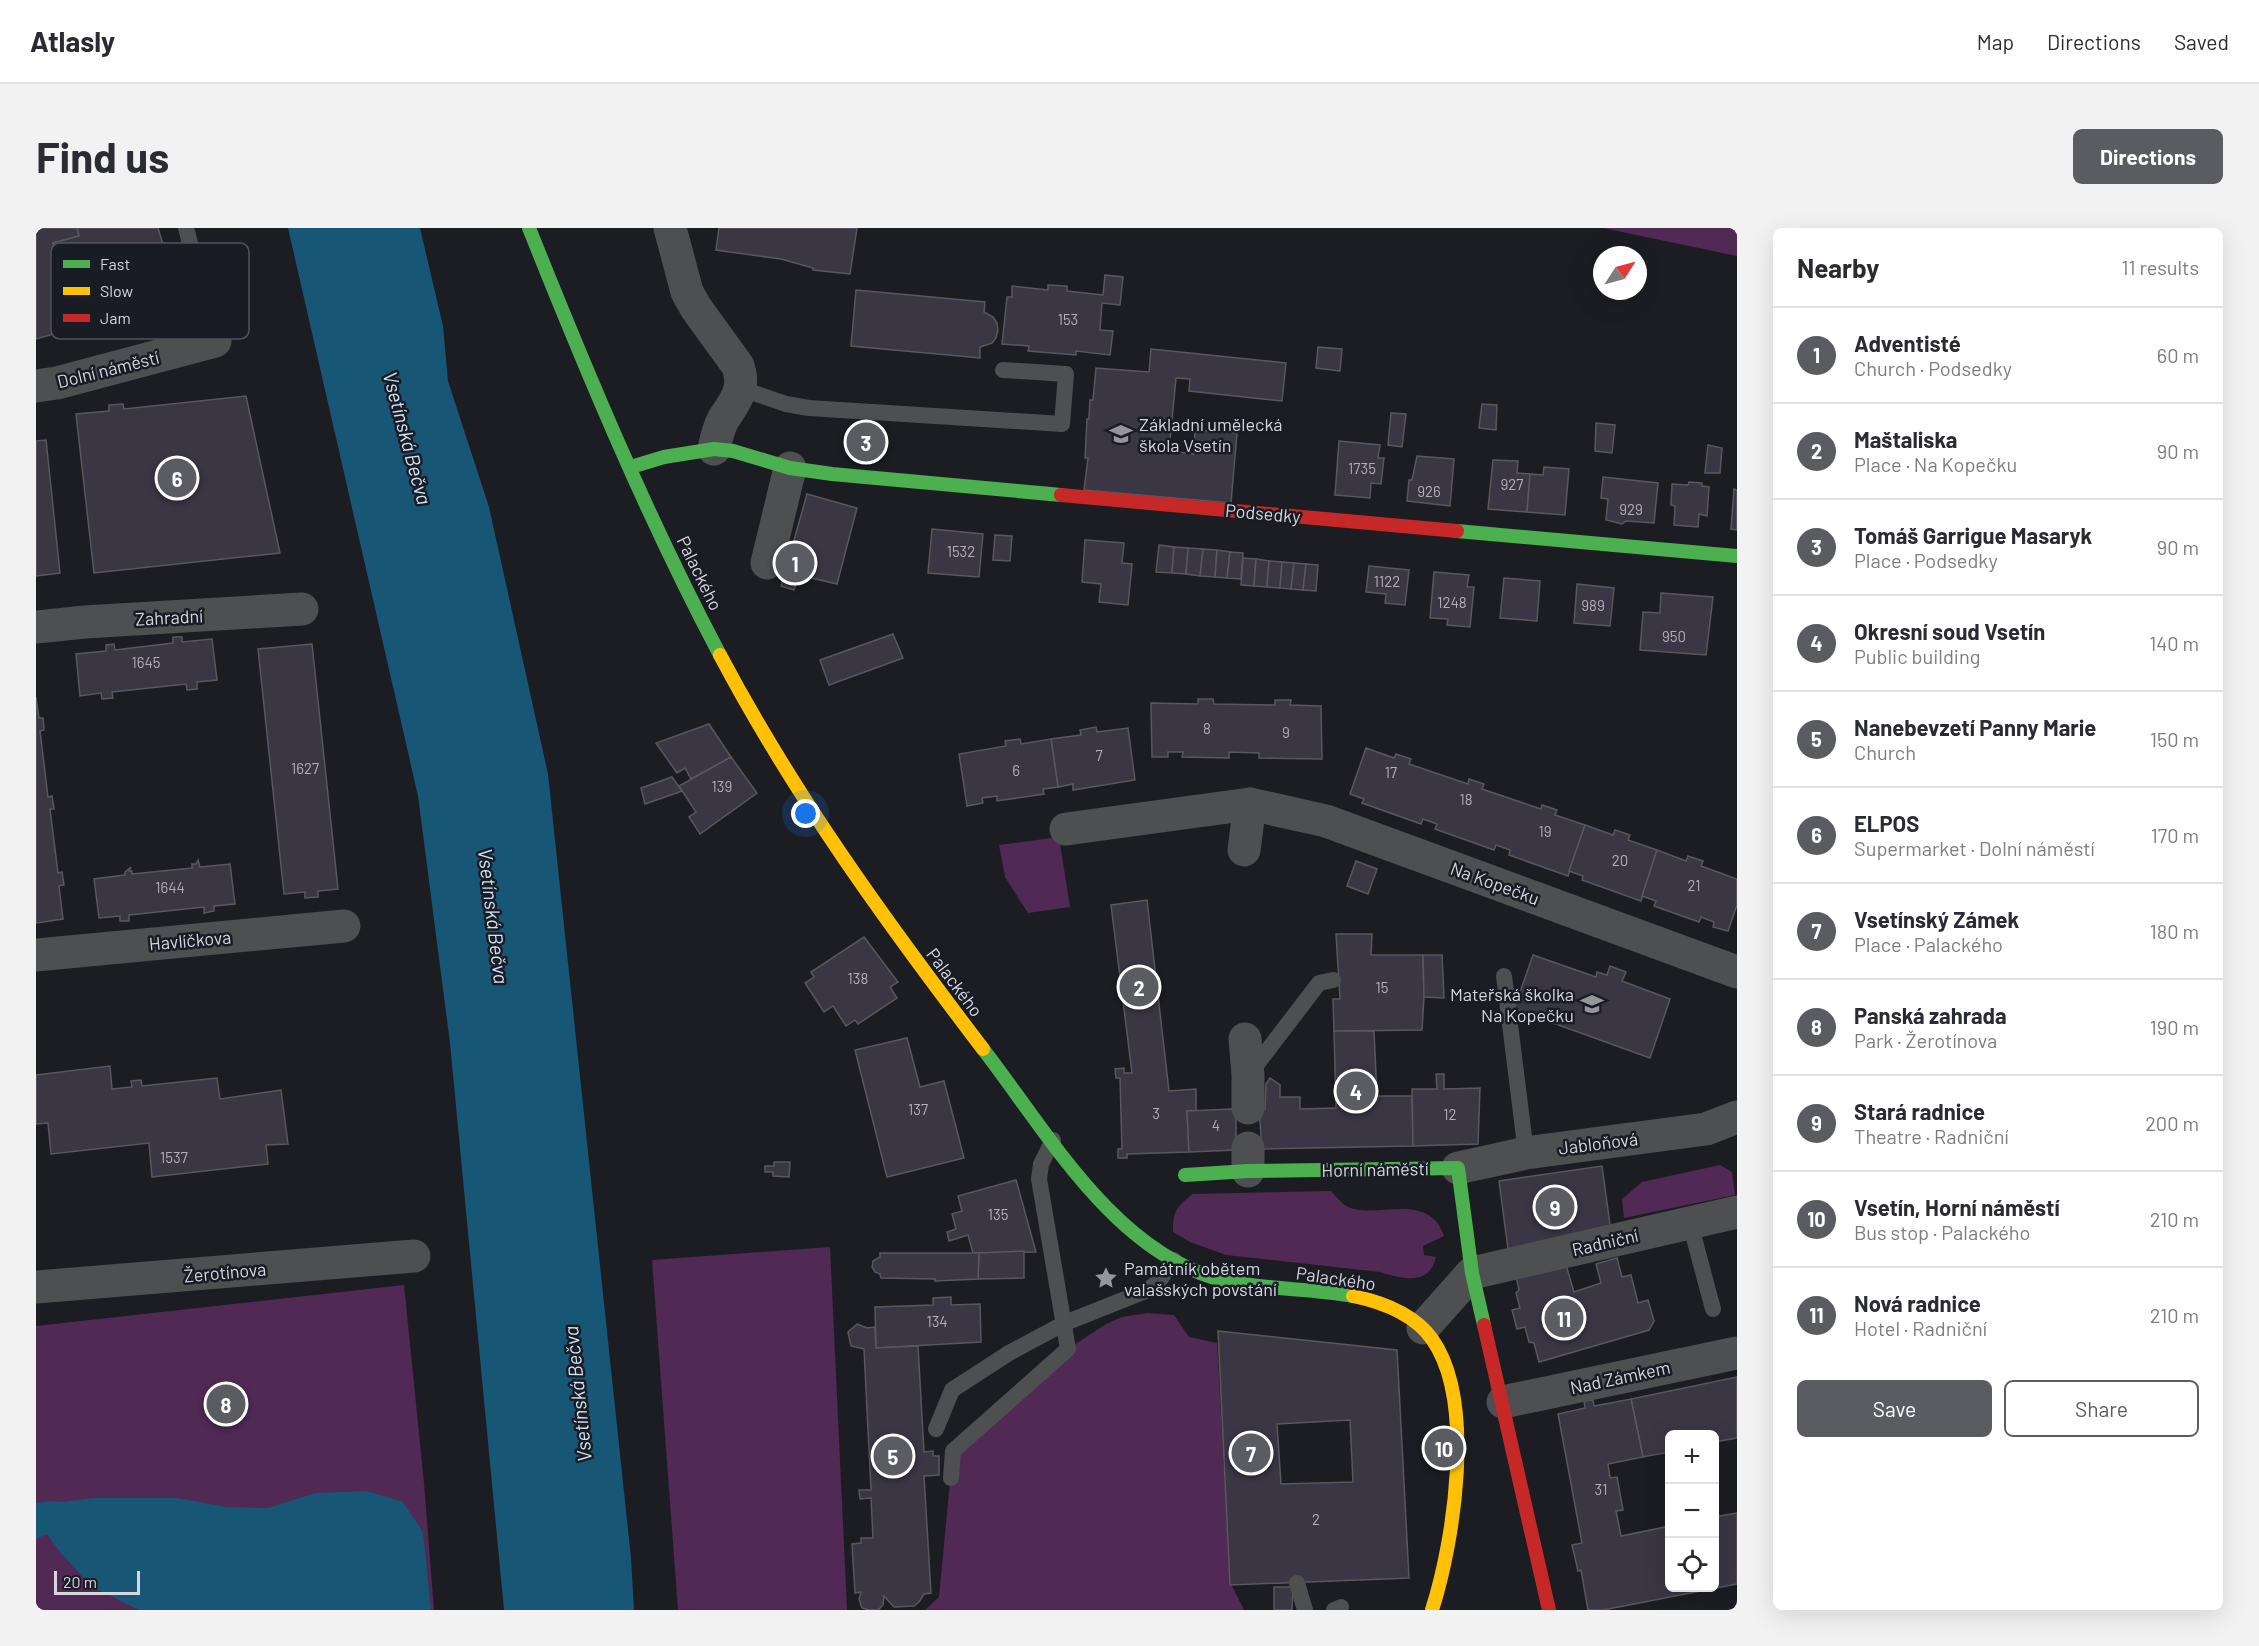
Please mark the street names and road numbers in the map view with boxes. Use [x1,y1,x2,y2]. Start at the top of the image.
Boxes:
street label: Dolní náměstí [55,346,161,392]
street label: Podsedky [1224,499,1302,527]
street label: Palackého [673,532,727,614]
street label: Zahradní [135,604,204,630]
street label: Na Kopečku [1448,857,1542,909]
street label: Havlíčkova [148,925,232,955]
street label: Palackého [922,943,988,1021]
street label: Jabloňová [1557,1127,1639,1159]
street label: Horní náměstí [1321,1157,1429,1181]
street label: Radniční [1570,1224,1640,1260]
street label: Žerotínova [183,1257,267,1287]
street label: Palackého [1295,1262,1377,1294]
street label: Nad Zámkem [1568,1356,1672,1398]

